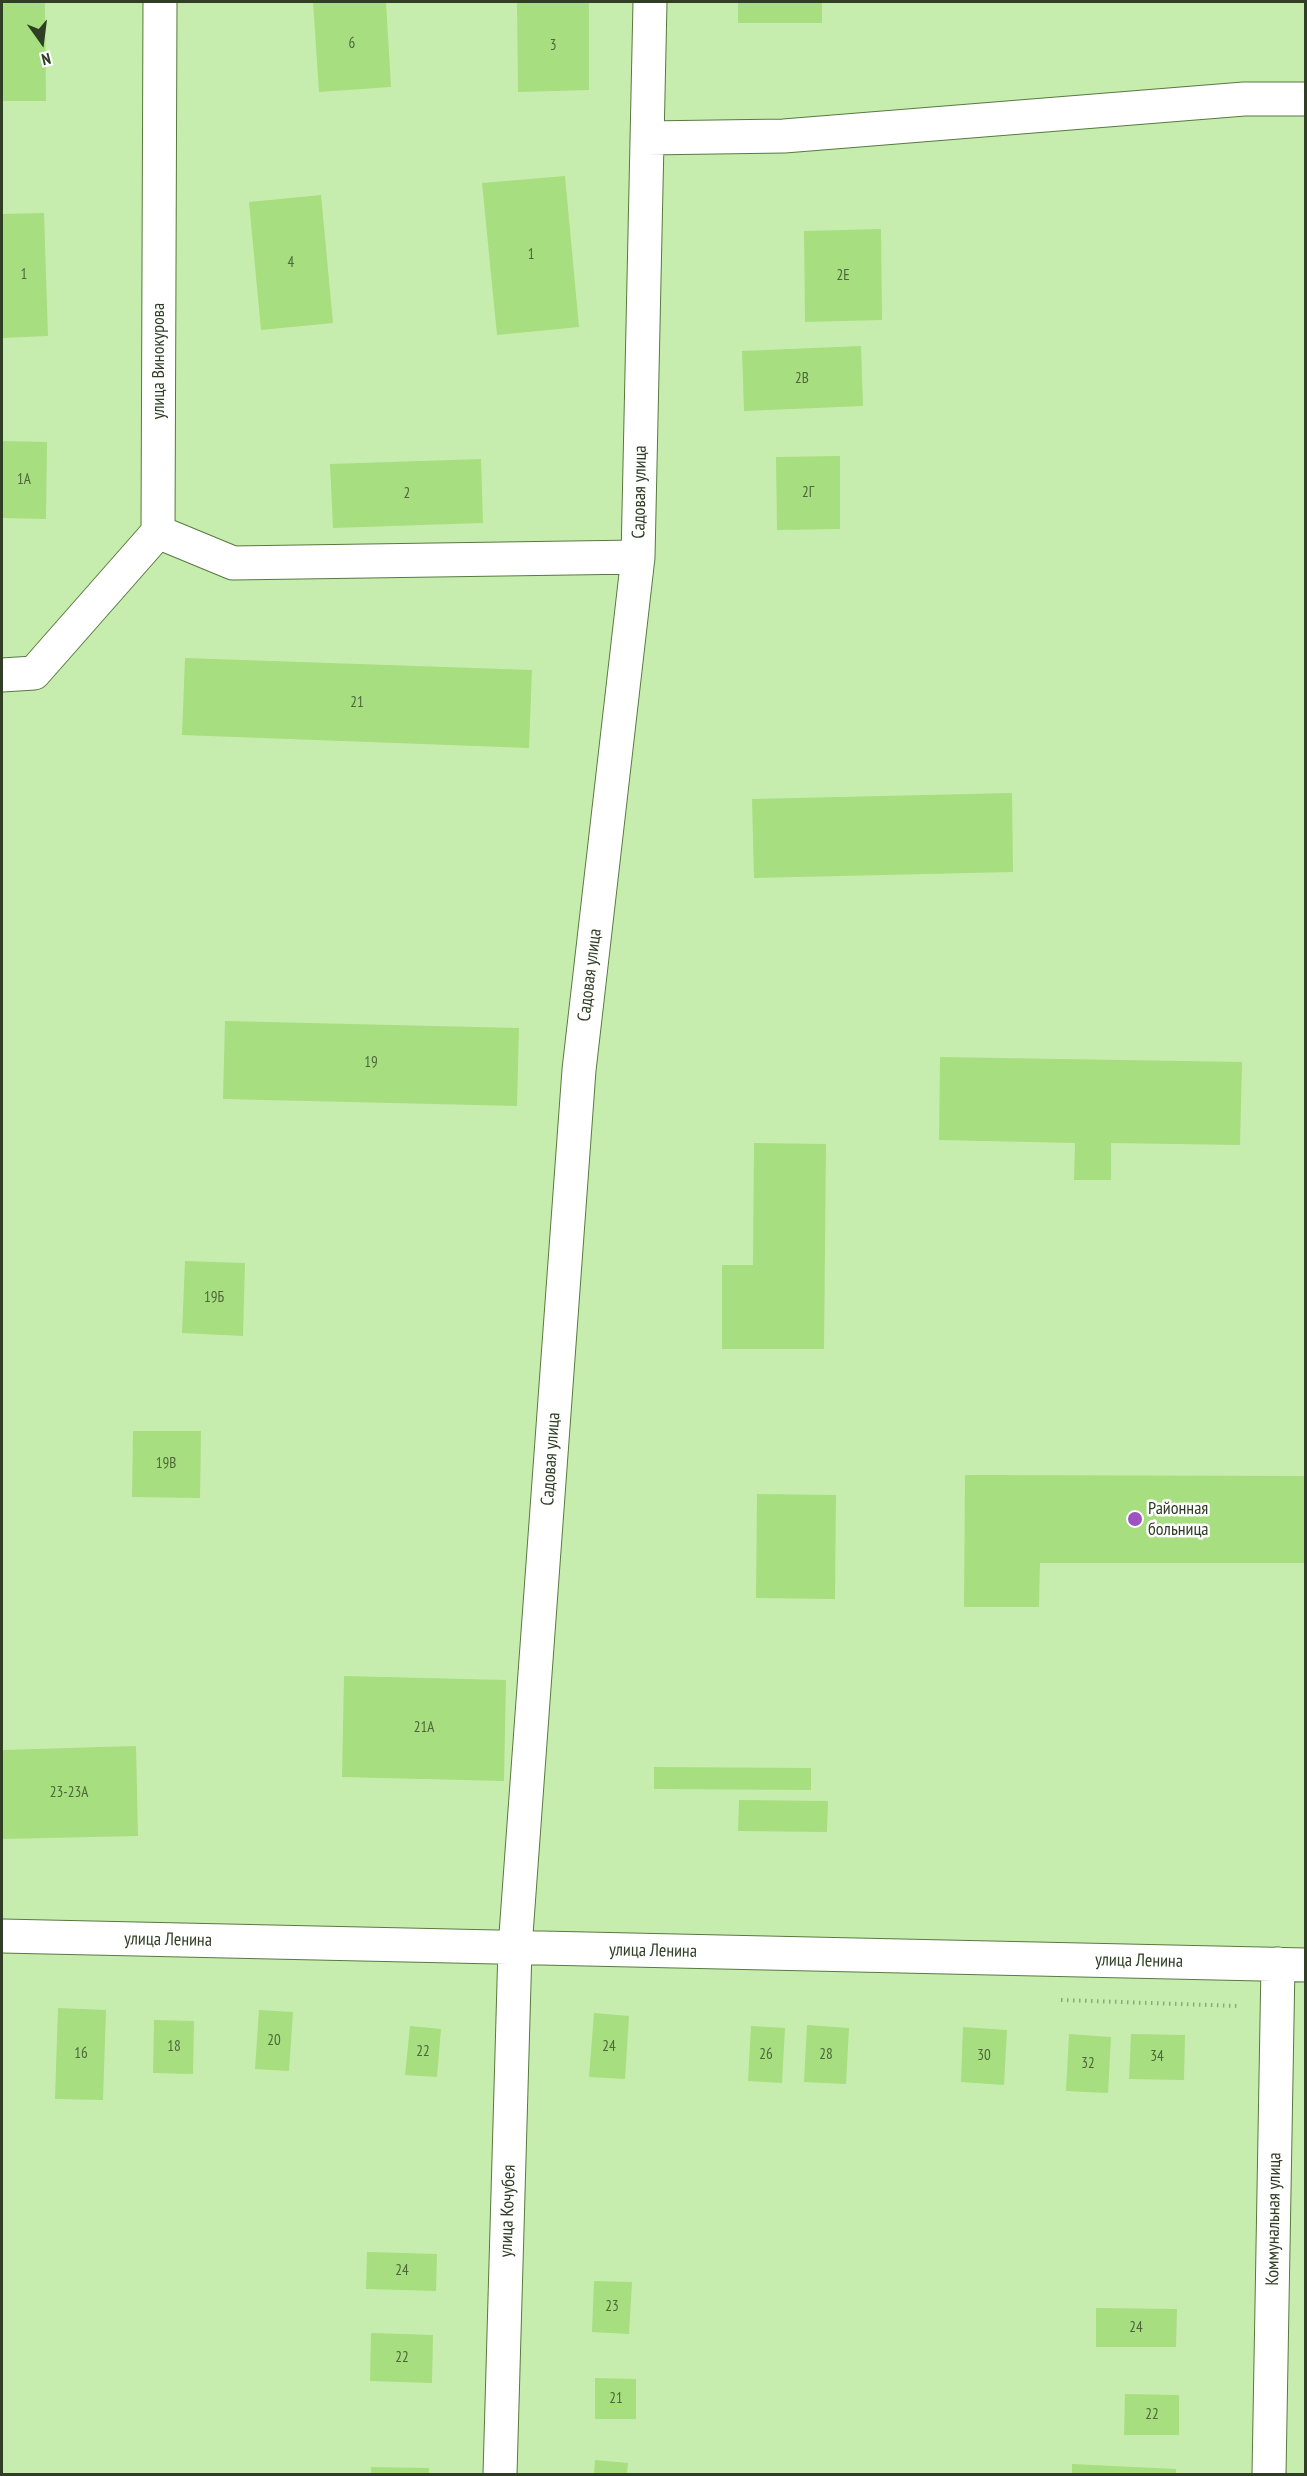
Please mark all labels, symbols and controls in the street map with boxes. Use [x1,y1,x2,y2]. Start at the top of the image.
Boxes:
north arrow [12,12,72,72]
house number: 6 [349,35,355,53]
house number: 3 [550,37,556,55]
text: N [40,49,53,70]
house number: 1 [528,246,534,264]
house number: 4 [288,254,294,272]
house number: 1 [21,266,27,284]
house number: 2Е [836,267,850,285]
street label: улица Винокурова [148,303,170,419]
house number: 2В [795,370,809,388]
street label: Садовая улица [628,445,652,539]
house number: 1А [17,471,31,489]
house number: 2Г [802,484,814,502]
house number: 2 [404,485,410,503]
house number: 21 [350,694,364,712]
street label: Садовая улица [574,927,606,1023]
house number: 19 [364,1054,378,1072]
house number: 19Б [204,1289,224,1307]
street label: Садовая улица [537,1412,565,1506]
house number: 19В [156,1455,176,1473]
place label: Районная больница [1148,1498,1209,1540]
marker: Районная больница [1126,1510,1144,1528]
house number: 21А [414,1719,434,1737]
house number: 23-23А [50,1784,88,1802]
street label: улица Ленина [124,1928,212,1952]
street label: улица Ленина [609,1939,697,1963]
street label: улица Ленина [1095,1949,1183,1973]
house number: 20 [267,2032,281,2050]
house number: 18 [167,2038,181,2056]
house number: 24 [602,2038,616,2056]
house number: 22 [416,2043,430,2061]
house number: 16 [74,2045,88,2063]
house number: 26 [759,2046,773,2064]
house number: 28 [819,2046,833,2064]
house number: 30 [977,2047,991,2065]
house number: 34 [1150,2048,1164,2066]
house number: 32 [1081,2055,1095,2073]
street label: Коммунальная улица [1262,2152,1286,2286]
street label: улица Кочубея [496,2164,520,2258]
house number: 24 [395,2262,409,2280]
house number: 23 [605,2298,619,2316]
house number: 24 [1129,2319,1143,2337]
house number: 22 [395,2349,409,2367]
house number: 21 [609,2390,623,2408]
house number: 22 [1145,2406,1159,2424]

